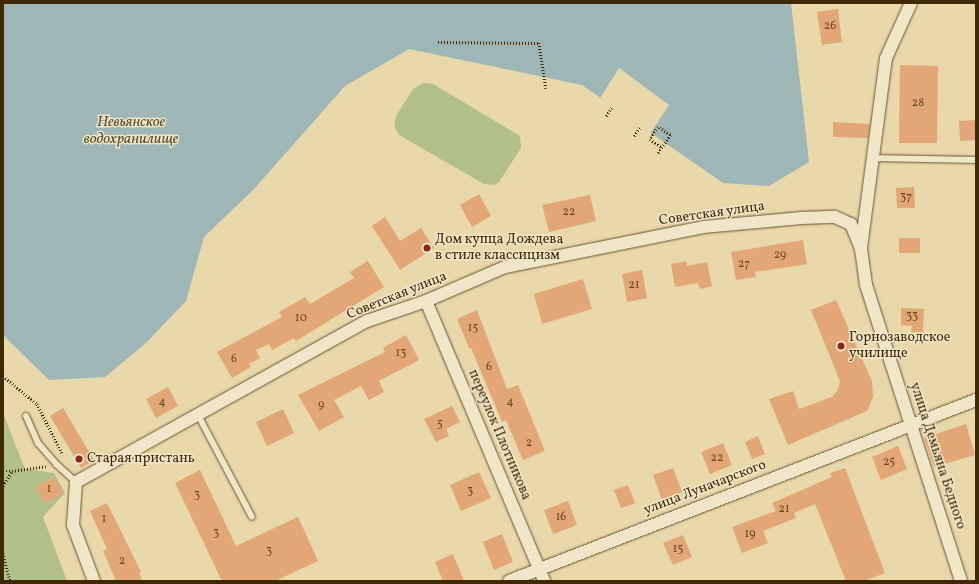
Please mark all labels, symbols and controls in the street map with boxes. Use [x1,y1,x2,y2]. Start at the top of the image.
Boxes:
house number: 26 [824,20,836,34]
house number: 28 [912,97,924,111]
water label: Невьянское водохранилище [84,113,178,148]
house number: 37 [900,191,912,205]
street label: Советская улица [658,198,766,230]
house number: 22 [563,206,575,220]
place label: Дом купца Дождева в стиле классицизм [435,232,563,264]
marker: Дом купца Дождева в стиле классицизм [422,243,432,253]
house number: 29 [774,249,786,263]
house number: 27 [738,258,750,272]
street label: Советская улица [344,268,450,324]
house number: 21 [628,279,640,293]
house number: 33 [906,310,918,324]
house number: 10 [295,312,307,326]
house number: 15 [468,322,478,336]
place label: Горнозаводское училище [849,330,950,362]
marker: Горнозаводское училище [836,341,846,351]
house number: 13 [396,347,406,361]
house number: 6 [231,353,237,367]
house number: 6 [486,361,492,375]
street label: переулок Плотникова [464,367,534,503]
street label: улица Демьяна Бедного [905,380,969,532]
house number: 4 [158,396,166,410]
house number: 4 [506,396,514,410]
house number: 9 [318,399,324,413]
house number: 5 [437,418,443,432]
house number: 2 [526,437,532,451]
place label: Старая пристань [87,451,195,467]
house number: 22 [711,452,723,466]
marker: Старая пристань [74,454,84,464]
house number: 25 [883,456,895,470]
street label: улица Луначарского [641,457,769,519]
house number: 1 [47,483,51,497]
house number: 3 [467,485,473,499]
house number: 3 [194,489,200,503]
house number: 21 [778,503,790,517]
house number: 16 [556,511,566,525]
house number: 1 [102,513,106,527]
house number: 3 [213,527,219,541]
house number: 19 [745,528,755,542]
house number: 15 [673,543,683,557]
house number: 3 [266,545,272,559]
house number: 2 [119,555,125,569]

